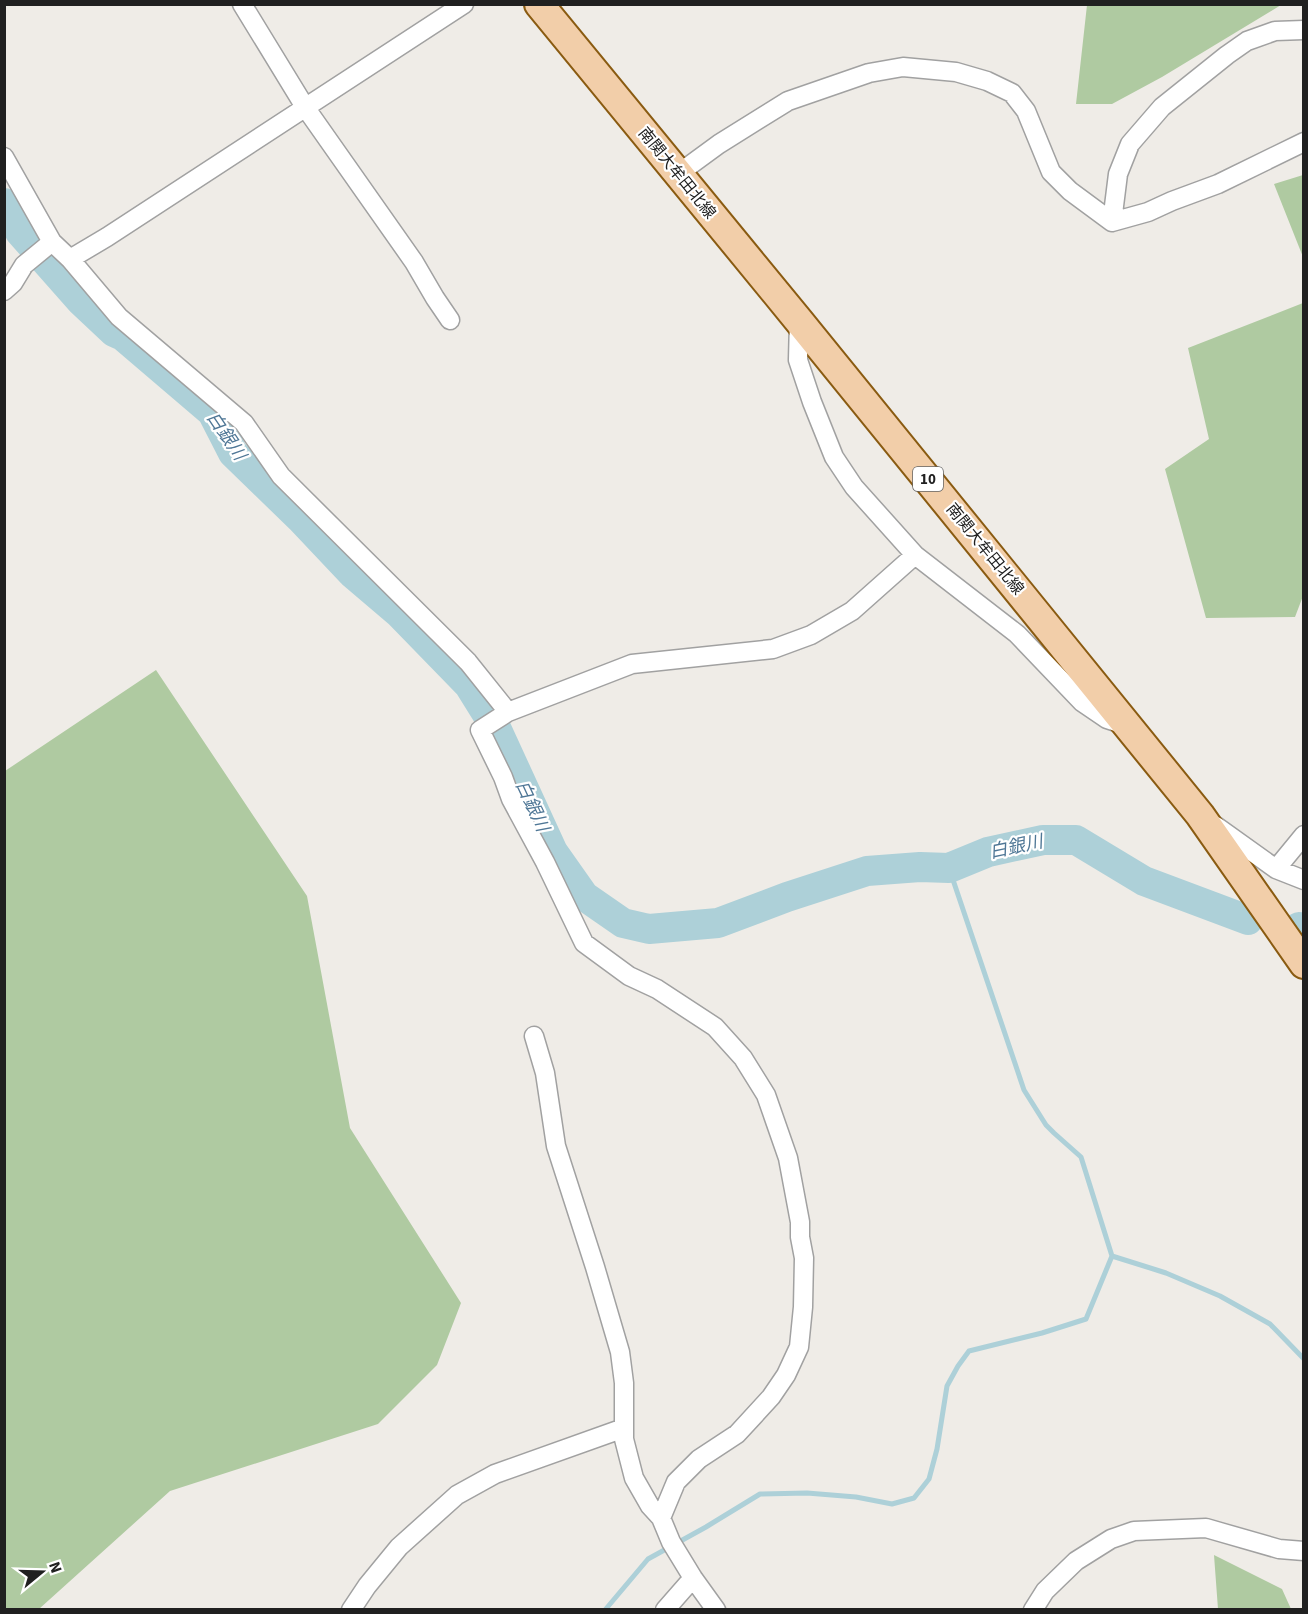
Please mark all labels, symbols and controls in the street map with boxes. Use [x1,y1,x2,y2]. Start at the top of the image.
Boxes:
street label: 南関大牟田北線 [633,123,721,223]
water label: 白銀川 [201,407,253,467]
road number: 10 [913,467,943,491]
street label: 南関大牟田北線 [941,499,1029,599]
water label: 白銀川 [509,776,556,838]
water label: 白銀川 [987,829,1047,865]
north arrow [12,1542,72,1602]
text: N [43,1559,67,1576]

